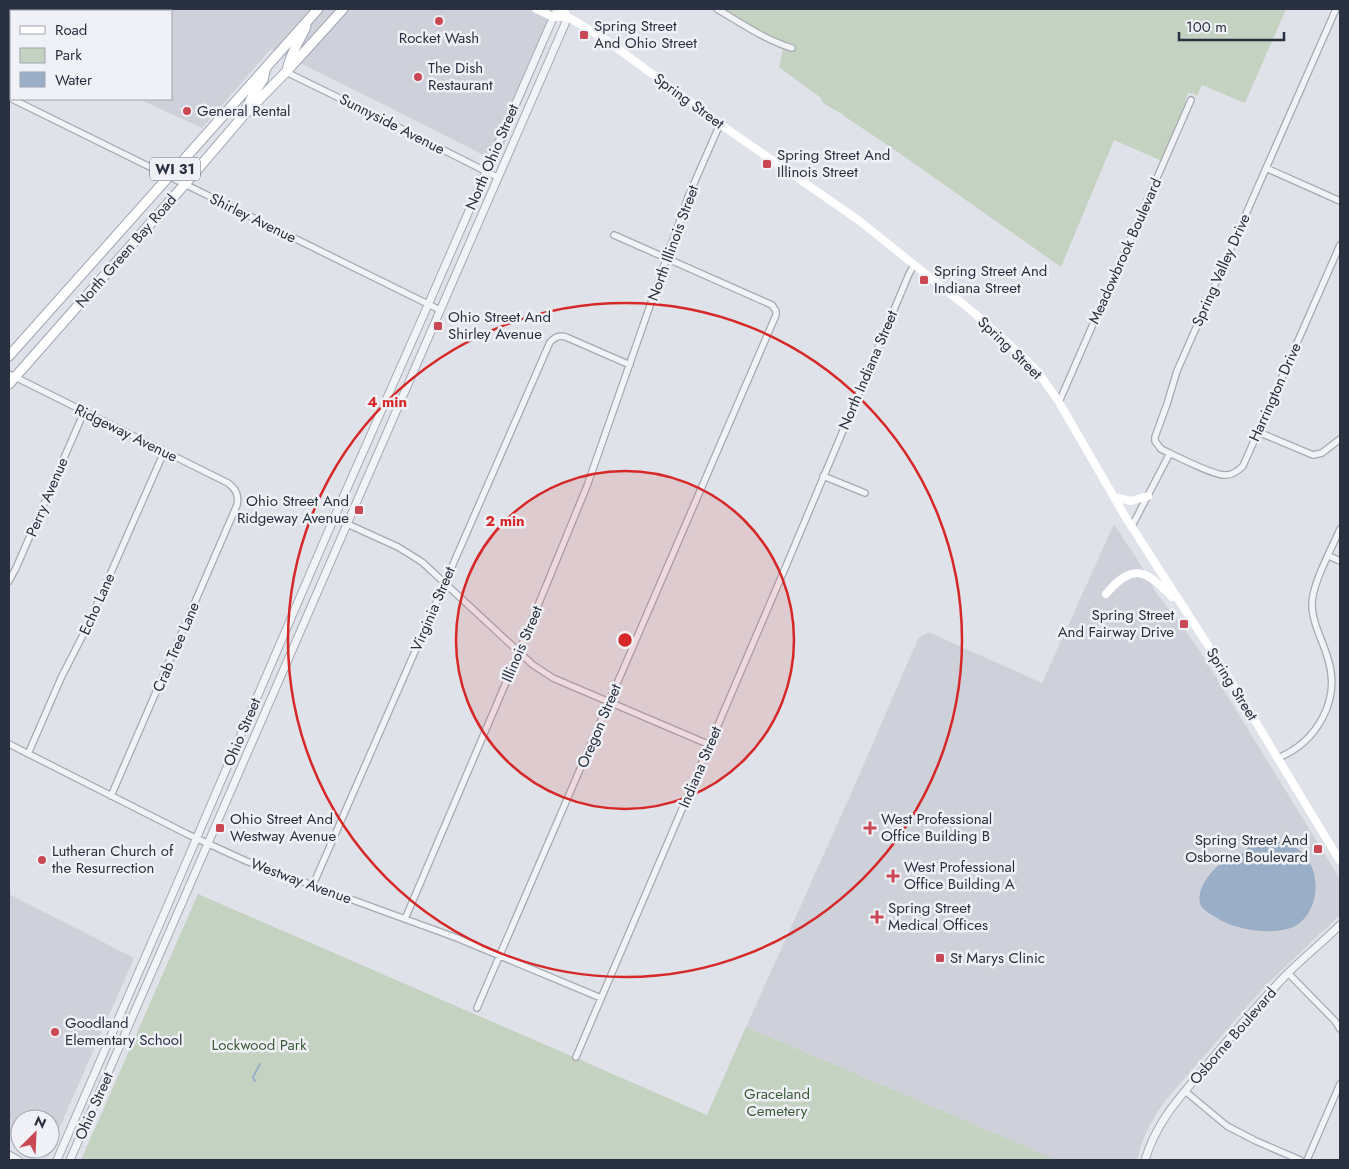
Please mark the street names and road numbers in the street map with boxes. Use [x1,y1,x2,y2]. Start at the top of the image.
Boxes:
street label: Spring Street [649,68,729,134]
street label: Sunnyside Avenue [335,88,449,160]
street label: North Ohio Street [460,100,524,213]
road number: WI 31 [150,157,200,180]
street label: Meadowbrook Boulevard [1083,175,1167,327]
street label: North Illinois Street [642,182,704,304]
street label: Shirley Avenue [206,188,300,249]
street label: North Green Bay Road [70,189,182,313]
street label: Spring Valley Drive [1186,210,1256,330]
street label: North Indiana Street [833,307,903,433]
street label: Spring Street [973,311,1048,385]
street label: Harrington Drive [1243,339,1307,445]
street label: Ridgeway Avenue [71,399,181,468]
street label: Perry Avenue [20,454,74,540]
street label: Virginia Street [405,563,461,655]
street label: Echo Lane [74,569,120,638]
street label: Crab Tree Lane [147,598,205,695]
street label: Illinois Street [496,602,548,685]
street label: Spring Street [1201,643,1263,725]
street label: Oregon Street [571,680,627,771]
street label: Ohio Street [218,694,266,769]
street label: Indiana Street [673,722,727,811]
street label: Westway Avenue [247,853,355,910]
street label: Osborne Boulevard [1184,982,1282,1090]
street label: Ohio Street [69,1068,119,1143]

